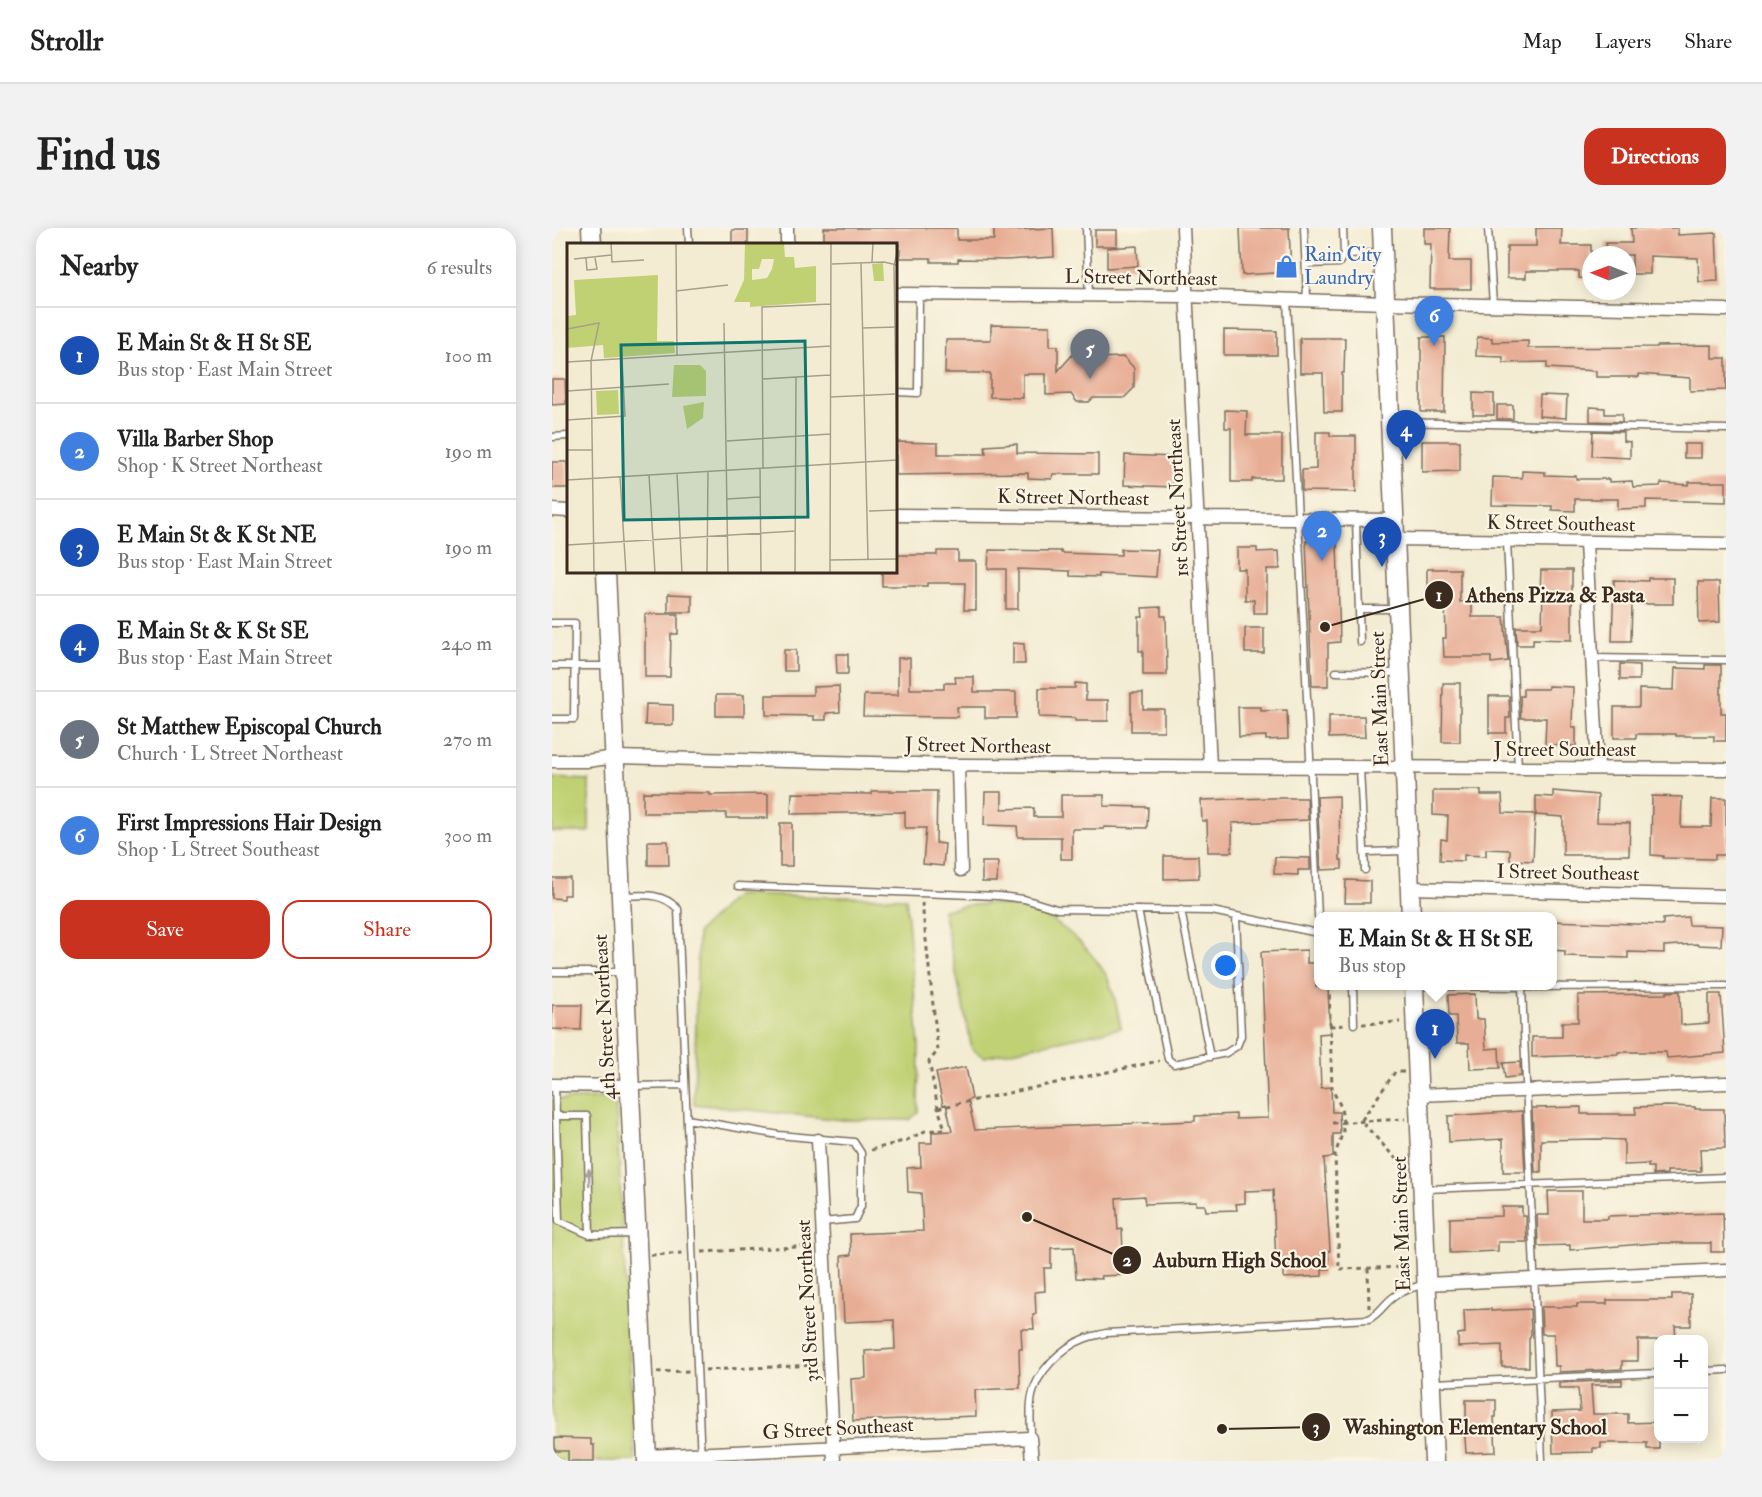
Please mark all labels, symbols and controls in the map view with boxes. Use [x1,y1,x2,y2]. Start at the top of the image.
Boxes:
text: Strollr [30,24,103,59]
text: Map [1522,28,1562,55]
text: Layers [1595,28,1651,55]
text: Share [1684,28,1732,55]
button: Directions [1584,128,1726,185]
text: Find us [36,130,160,182]
place label: Rain City Laundry [1304,242,1383,290]
inset map [567,243,897,573]
north arrow [1582,246,1636,300]
text: Nearby [60,251,138,283]
shop icon: Rain City Laundry [1273,253,1299,279]
text: 6 results [426,255,492,280]
street label: L Street Northeast [1065,264,1218,291]
pin: 6 [1414,296,1454,346]
text: E Main St & H St SE [117,329,311,357]
pin: 5 [1070,330,1110,379]
text: 1 [76,343,83,368]
text: 100 m [445,343,492,368]
text: Bus stop · East Main Street [117,357,333,382]
pin: 4 [1386,410,1426,460]
street label: 1st Street Northeast [1161,418,1194,578]
text: Villa Barber Shop [117,425,273,453]
text: 2 [74,439,85,464]
text: 190 m [445,439,492,464]
text: Shop · K Street Northeast [117,453,323,478]
street label: K Street Northeast [997,484,1150,511]
street label: K Street Southeast [1487,510,1636,537]
pin: 2 [1302,512,1342,561]
pin: 3 [1362,518,1402,567]
text: E Main St & K St NE [117,521,316,549]
text: 3 [76,535,83,560]
text: 190 m [445,535,492,560]
text: Bus stop · East Main Street [117,549,333,574]
callout: Athens Pizza & Pasta [1424,575,1657,614]
text: Athens Pizza & Pasta [1465,582,1646,609]
text: 1 [1436,584,1442,607]
text: E Main St & K St SE [117,617,309,645]
street label: East Main Street [1365,630,1394,767]
text: 4 [74,631,85,656]
text: 240 m [441,631,492,656]
text: Bus stop · East Main Street [117,645,333,670]
text: St Matthew Episcopal Church [117,713,382,741]
text: 5 [75,727,84,752]
text: 270 m [443,727,492,752]
street label: J Street Northeast [904,732,1052,759]
street label: J Street Southeast [1493,737,1637,762]
text: Church · L Street Northeast [117,741,343,766]
text: First Impressions Hair Design [117,809,382,837]
text: 6 [74,823,85,848]
text: 300 m [444,823,492,848]
text: Shop · L Street Southeast [117,837,320,862]
street label: I Street Southeast [1496,859,1640,886]
button: Save [60,900,270,959]
button: Share [282,900,492,959]
popup [1314,912,1557,990]
text: E Main St & H St SE [1338,925,1533,953]
street label: 4th Street Northeast [588,933,621,1100]
your location [1211,951,1240,980]
text: Bus stop [1338,953,1406,978]
pin: 1 [1416,1010,1454,1059]
street label: East Main Street [1387,1155,1416,1292]
one-way arrow [584,1167,593,1186]
street label: 3rd Street Northeast [791,1218,824,1383]
callout: Auburn High School [1112,1240,1339,1279]
text: Auburn High School [1152,1247,1327,1274]
text: 2 [1122,1249,1132,1272]
map controls [1654,1335,1708,1443]
button: + [1654,1335,1708,1389]
button: − [1654,1389,1708,1443]
callout: Washington Elementary School [1301,1408,1619,1447]
street label: G Street Southeast [762,1412,915,1445]
text: Washington Elementary School [1342,1414,1607,1441]
text: 3 [1313,1416,1320,1439]

